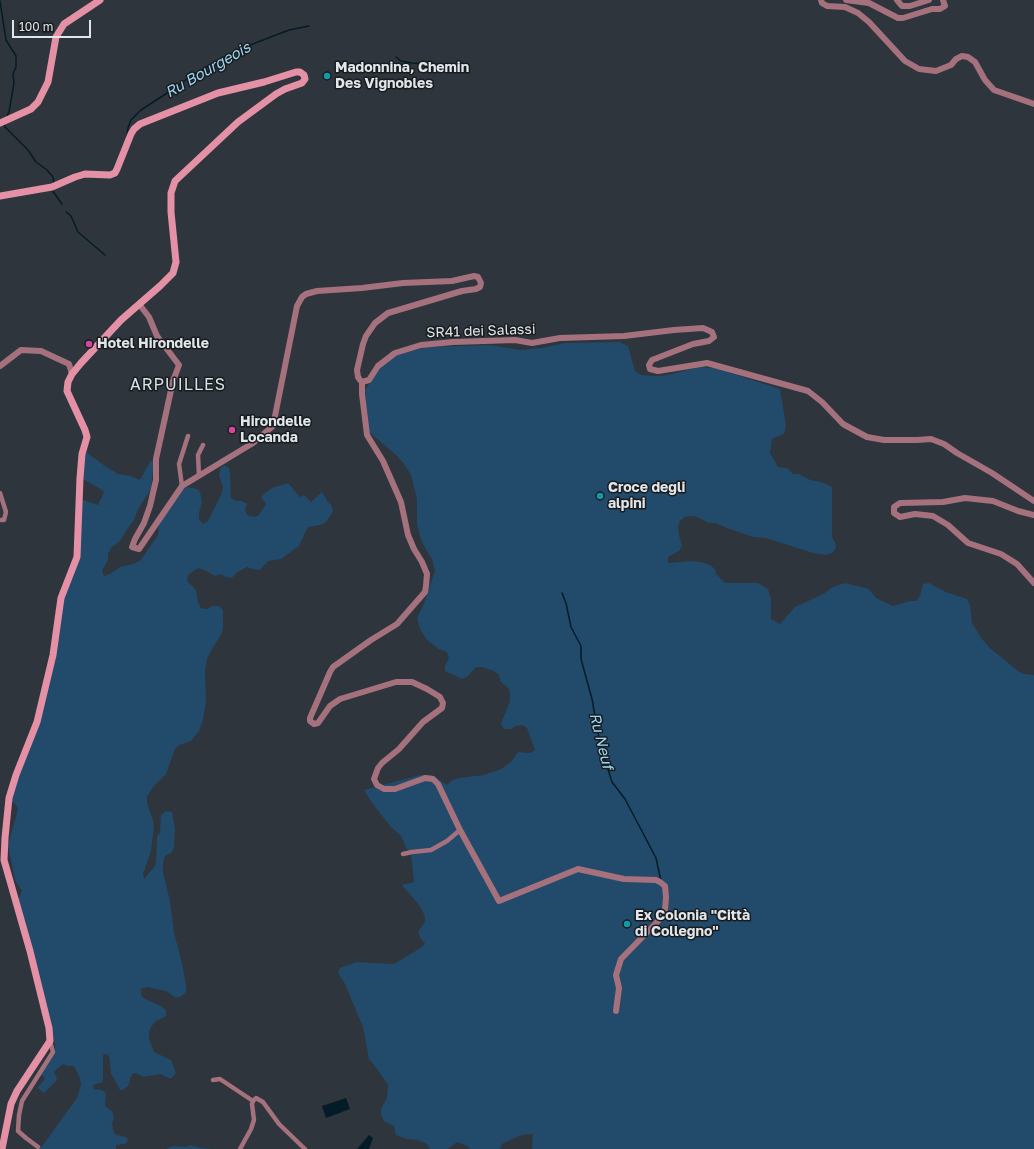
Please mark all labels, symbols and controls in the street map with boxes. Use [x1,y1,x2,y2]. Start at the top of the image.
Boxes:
scale bar [14,12,93,38]
text: 100 m [19,19,53,34]
water label: Ru Bourgeois [162,38,254,102]
place label: Madonnina, Chemin Des Vignobles [335,60,469,92]
marker: Madonnina, Chemin Des Vignobles [322,71,332,81]
street label: SR41 dei Salassi [426,321,536,341]
place label: Hotel Hirondelle [97,336,209,352]
marker: Hotel Hirondelle [84,339,94,349]
district label: ARPUILLES [130,375,226,395]
place label: Hirondelle Locanda [240,414,311,446]
marker: Hirondelle Locanda [227,425,237,435]
place label: Croce degli alpini [608,480,685,512]
marker: Croce degli alpini [595,491,605,501]
water label: Ru Neuf [585,711,617,771]
place label: Ex Colonia "Città di Collegno" [635,908,750,940]
marker: Ex Colonia "Città di Collegno" [622,919,632,929]

